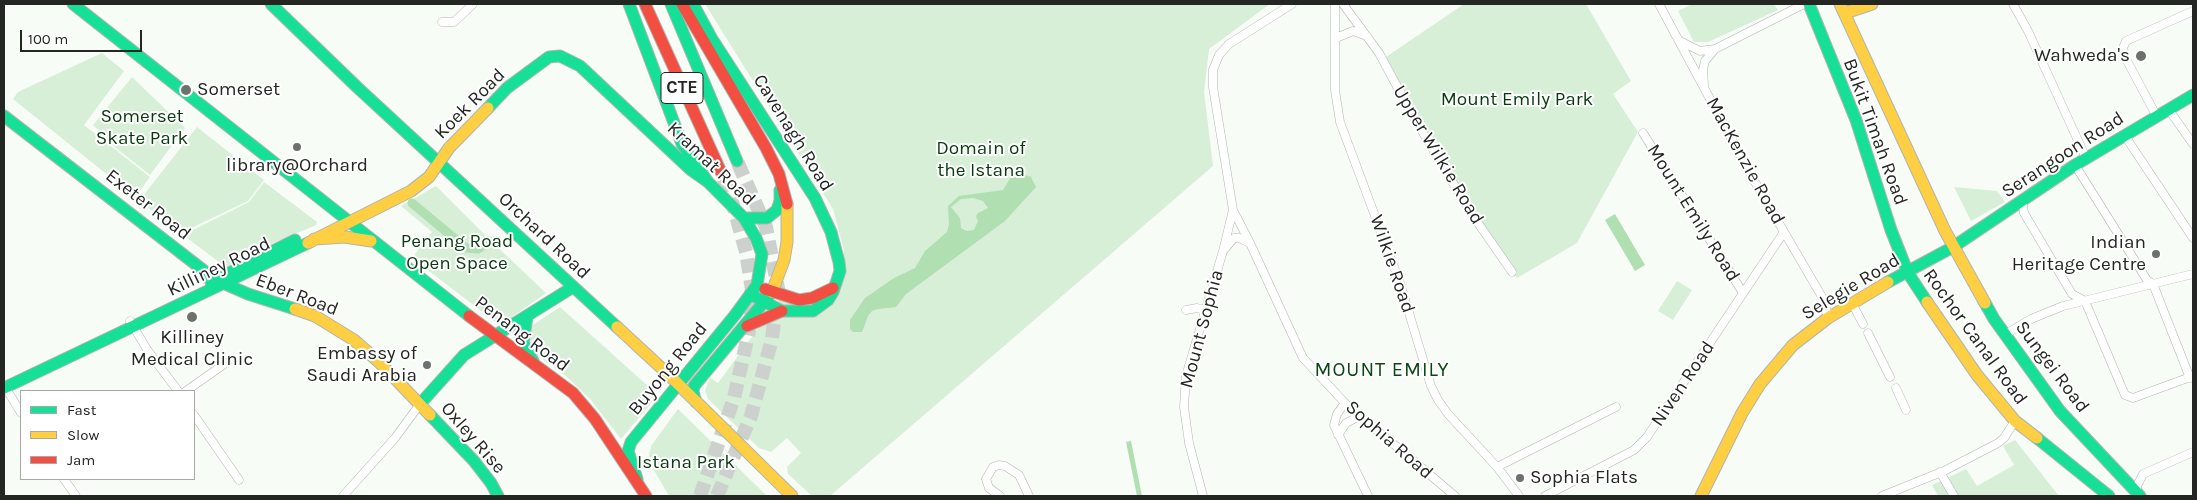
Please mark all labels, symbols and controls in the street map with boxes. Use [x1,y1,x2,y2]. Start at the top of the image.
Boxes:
scale bar [22,20,145,52]
text: 100 m [28,30,68,48]
place label: Wahweda's [2034,45,2130,67]
marker: Wahweda's [2134,49,2148,63]
street label: Bukit Timah Road [1838,56,1912,208]
street label: Koek Road [430,64,510,144]
street label: Cavenagh Road [748,70,838,196]
road number: CTE [661,73,703,104]
place label: Somerset [197,79,280,101]
street label: Upper Wilkie Road [1388,81,1488,229]
marker: Somerset [179,83,193,97]
park label: Mount Emily Park [1441,89,1593,111]
street label: MacKenzie Road [1701,93,1789,229]
park label: Somerset Skate Park [96,106,188,150]
street label: Serangoon Road [1998,107,2128,203]
street label: Kramat Road [662,117,760,211]
park label: Domain of the Istana [936,138,1026,182]
street label: Mount Emily Road [1642,140,1744,286]
marker: library@Orchard [291,141,303,153]
place label: library@Orchard [226,155,368,177]
street label: Exeter Road [101,165,195,245]
street label: Orchard Road [493,188,595,284]
street label: Wilkie Road [1365,212,1419,316]
park label: Penang Road Open Space [401,231,513,275]
street label: Killiney Road [164,232,274,302]
place label: Indian Heritage Centre [2012,232,2146,276]
marker: Indian Heritage Centre [2150,248,2162,260]
street label: Selegie Road [1798,249,1904,325]
street label: Rochor Canal Road [1918,265,2032,409]
street label: Mount Sophia [1175,267,1229,391]
street label: Eber Road [252,269,342,321]
street label: Penang Road [470,291,574,377]
marker: Killiney Medical Clinic [185,310,199,324]
street label: Sungei Road [2010,317,2094,417]
street label: Buyong Road [624,318,712,420]
place label: Killiney Medical Clinic [131,327,253,371]
street label: Niven Road [1646,337,1720,431]
place label: Embassy of Saudi Arabia [306,343,417,387]
district label: MOUNT EMILY [1313,358,1451,382]
marker: Embassy of Saudi Arabia [421,359,433,371]
legend [20,390,195,480]
street label: Sophia Road [1340,396,1438,484]
street label: Oxley Rise [436,398,510,478]
text: Fast [67,401,96,419]
text: Slow [67,426,99,444]
text: Jam [67,451,95,469]
park label: Istana Park [637,452,735,474]
place label: Sophia Flats [1530,467,1638,489]
marker: Sophia Flats [1514,472,1526,484]

